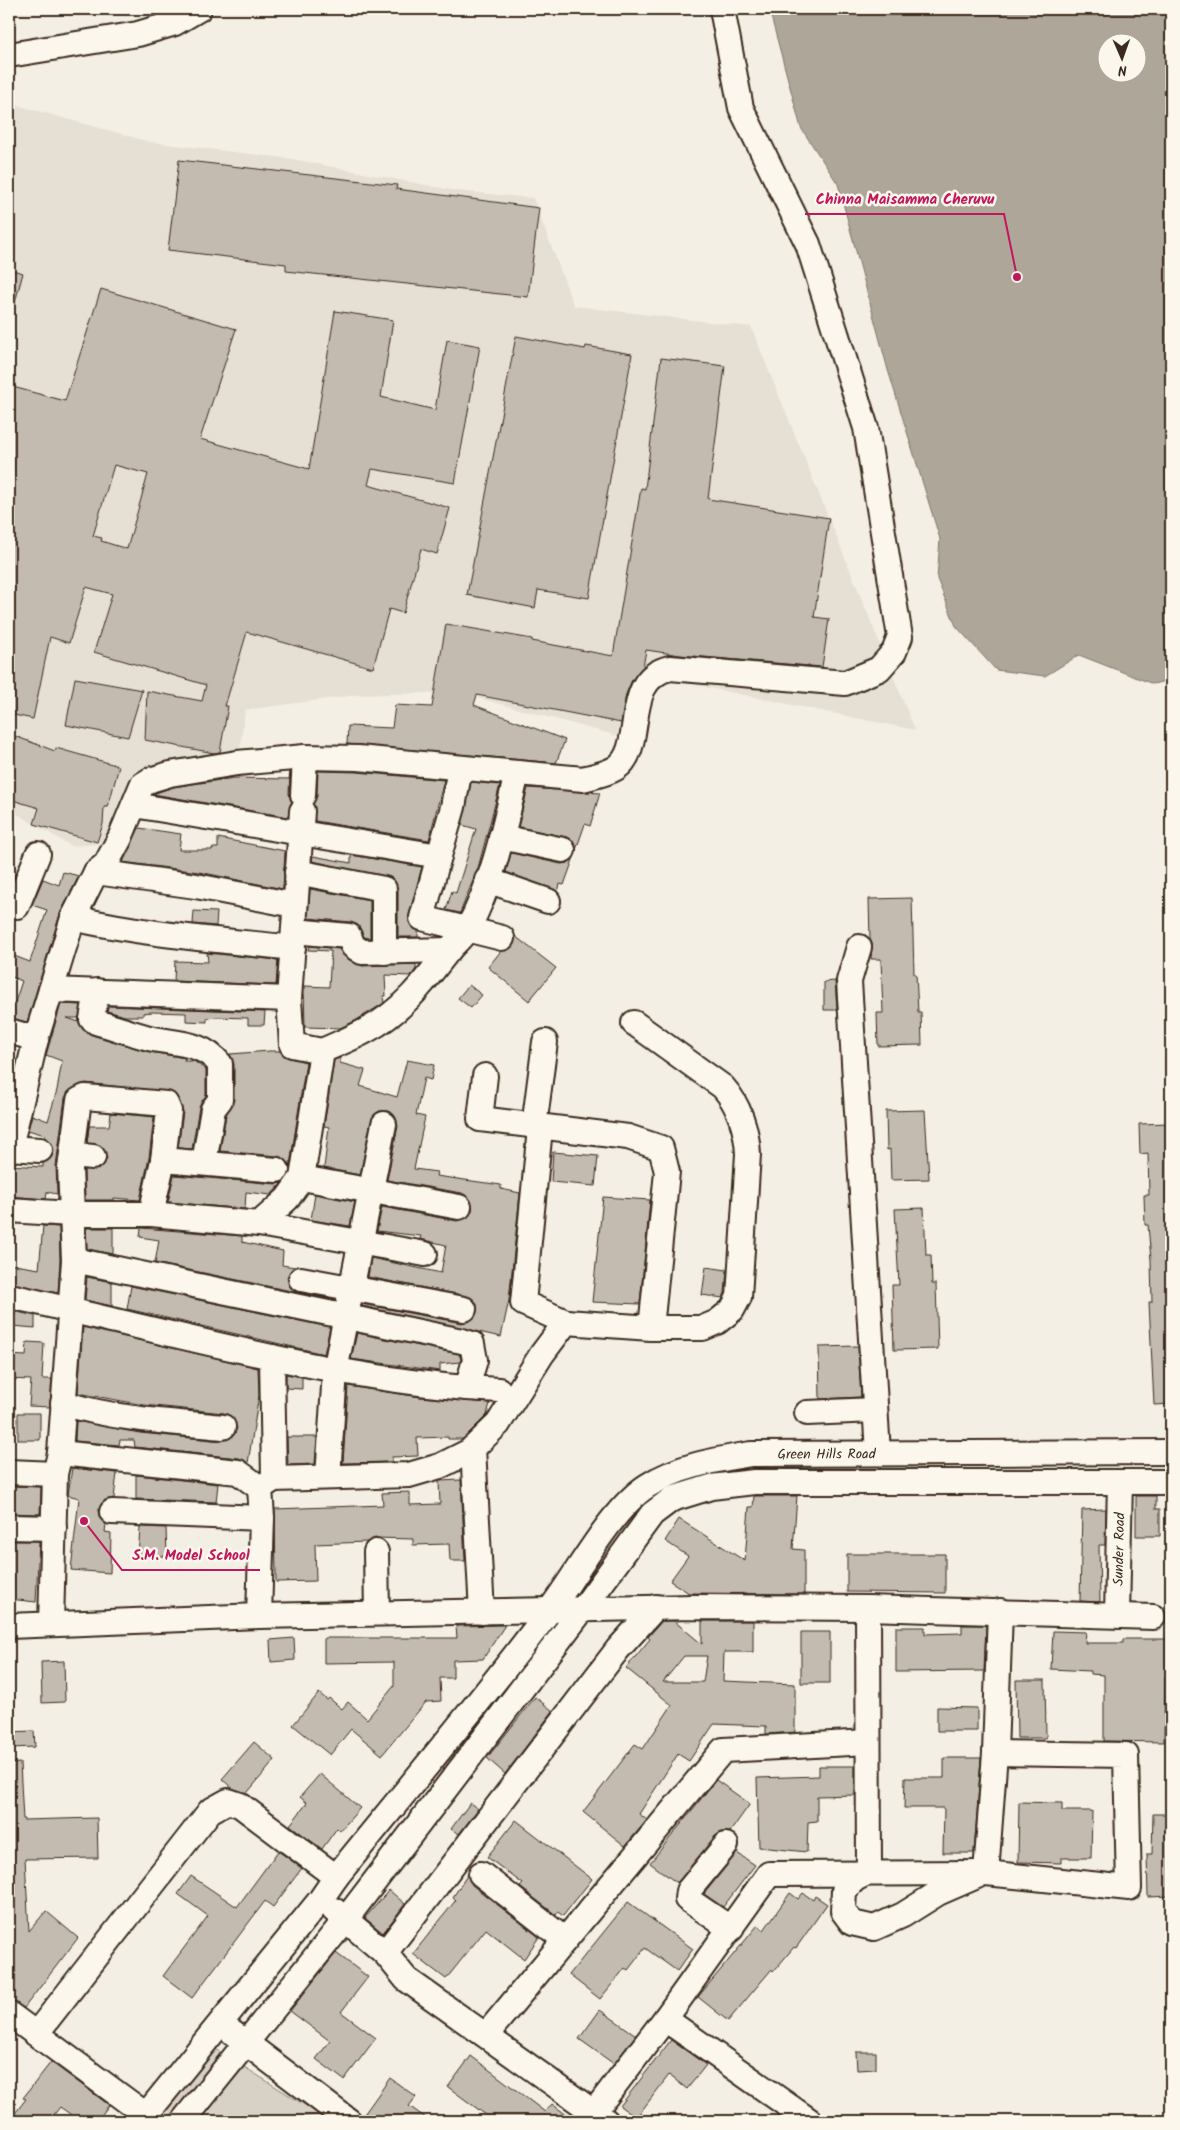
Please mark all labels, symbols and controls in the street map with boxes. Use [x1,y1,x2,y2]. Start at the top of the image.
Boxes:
north arrow [1098,32,1148,82]
text: N [1117,59,1127,81]
callout: Chinna Maisamma Cheruvu [805,184,1004,214]
text: Chinna Maisamma Cheruvu [816,188,995,212]
street label: Green Hills Road [777,1443,877,1466]
street label: Sunder Road [1108,1511,1131,1586]
callout: S.M. Model School [122,1540,260,1570]
text: S.M. Model School [132,1544,250,1568]

